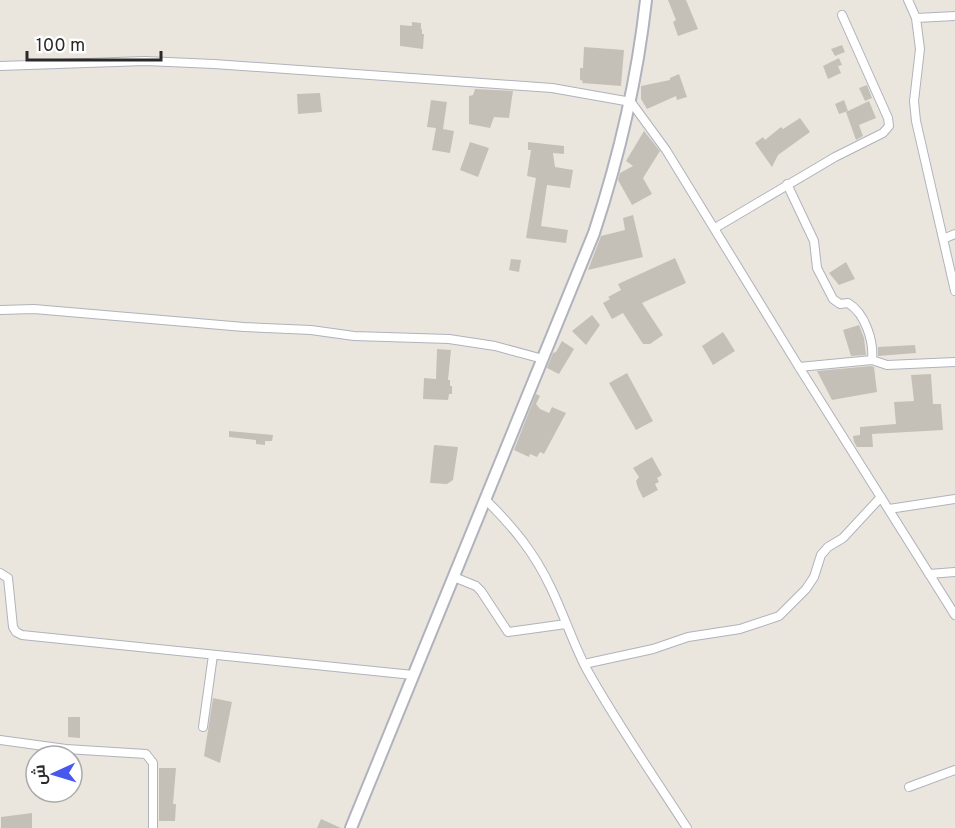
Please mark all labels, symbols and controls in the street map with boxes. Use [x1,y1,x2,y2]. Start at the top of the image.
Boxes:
scale bar [27,24,160,62]
text: 100 m [36,35,85,58]
north arrow [24,744,84,804]
text: ش [30,764,52,786]

